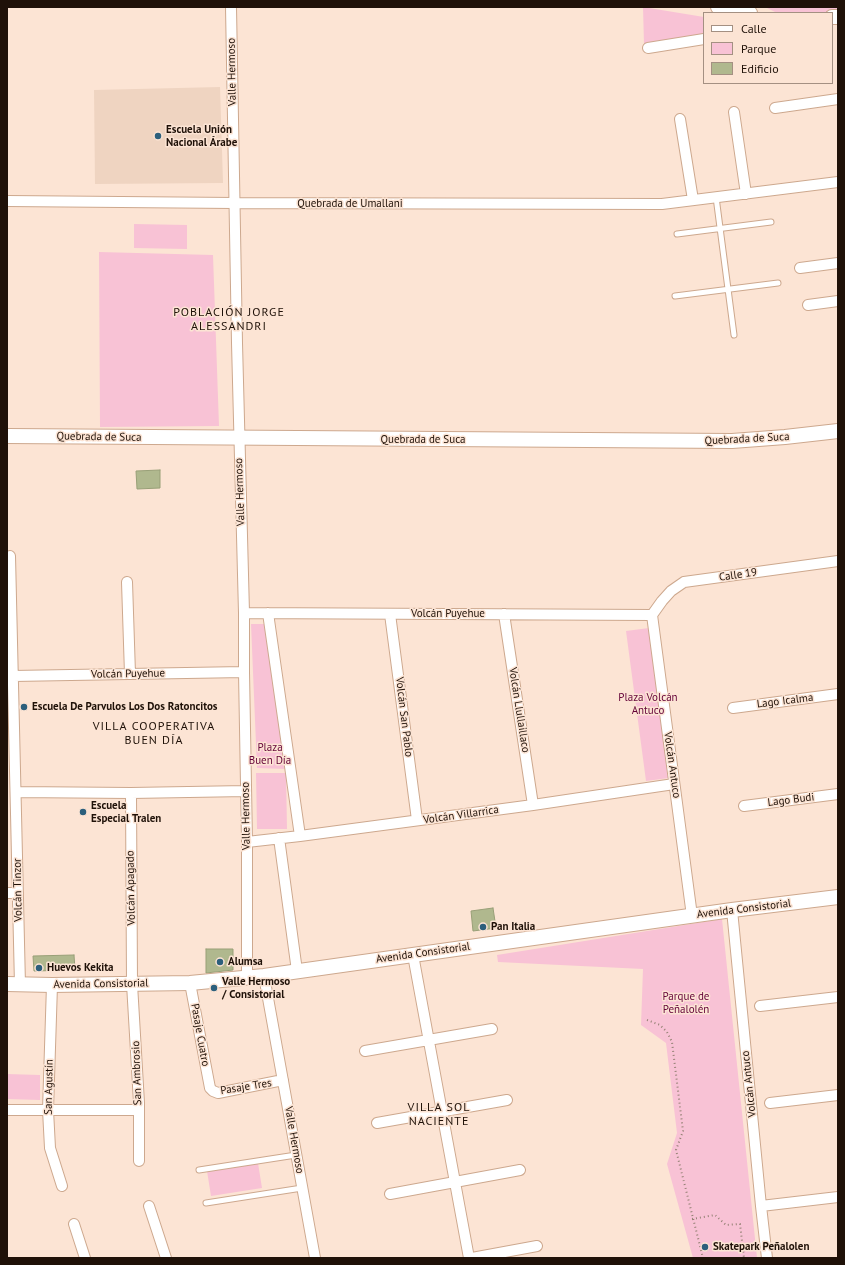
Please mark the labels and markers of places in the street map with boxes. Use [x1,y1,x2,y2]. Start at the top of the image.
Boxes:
place label: Escuela Unión Nacional Árabe [166,123,237,149]
marker: Escuela Unión Nacional Árabe [153,131,163,141]
place label: Escuela De Parvulos Los Dos Ratoncitos [32,700,218,714]
marker: Escuela De Parvulos Los Dos Ratoncitos [19,702,29,712]
place label: Escuela Especial Tralen [91,799,161,825]
marker: Escuela Especial Tralen [78,807,88,817]
place label: Pan Italia [491,920,535,934]
marker: Pan Italia [478,922,488,932]
place label: Alumsa [228,955,263,969]
marker: Alumsa [215,957,225,967]
place label: Huevos Kekita [47,961,114,975]
marker: Huevos Kekita [34,963,44,973]
place label: Valle Hermoso / Consistorial [222,975,290,1001]
marker: Valle Hermoso / Consistorial [209,983,219,993]
place label: Skatepark Peñalolen [713,1240,809,1254]
marker: Skatepark Peñalolen [700,1242,710,1252]

